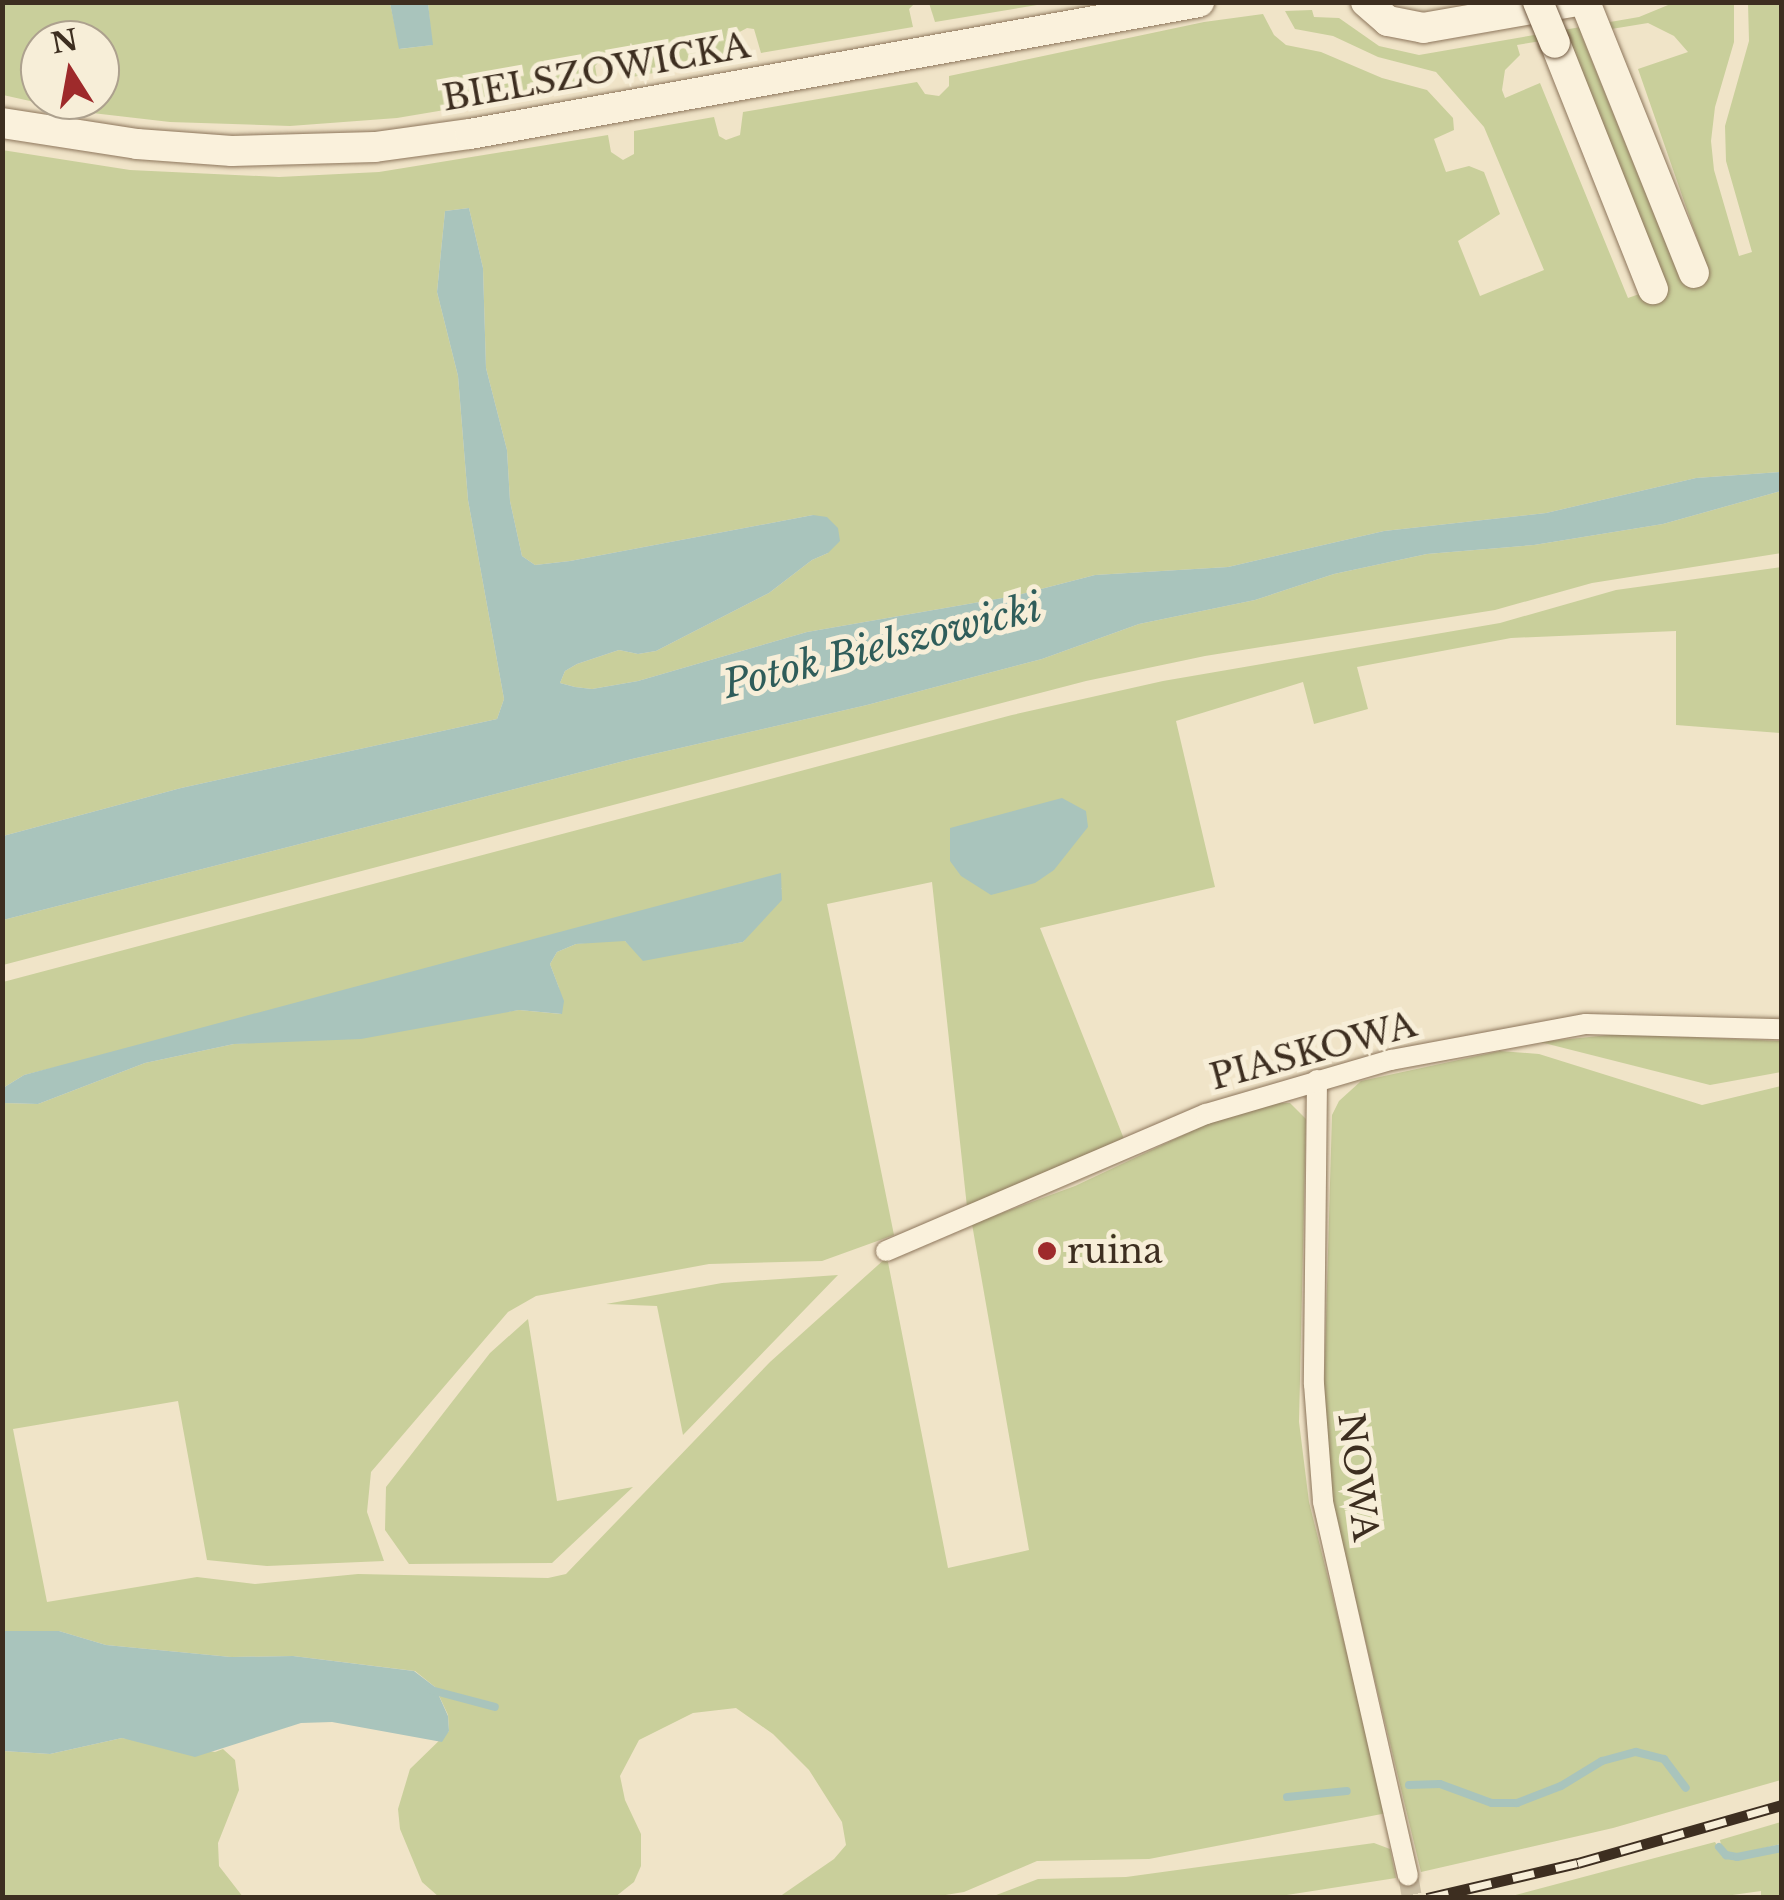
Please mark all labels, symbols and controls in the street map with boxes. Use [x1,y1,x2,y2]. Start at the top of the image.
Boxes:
north arrow [20,20,120,120]
text: N [48,22,81,62]
street label: BIELSZOWICKA [439,24,753,120]
water label: Potok Bielszowicki [718,584,1046,708]
street label: PIASKOWA [1205,1003,1421,1099]
place label: ruina [1067,1230,1163,1272]
marker: ruina [1036,1240,1058,1262]
street label: NOWA [1329,1410,1387,1544]

